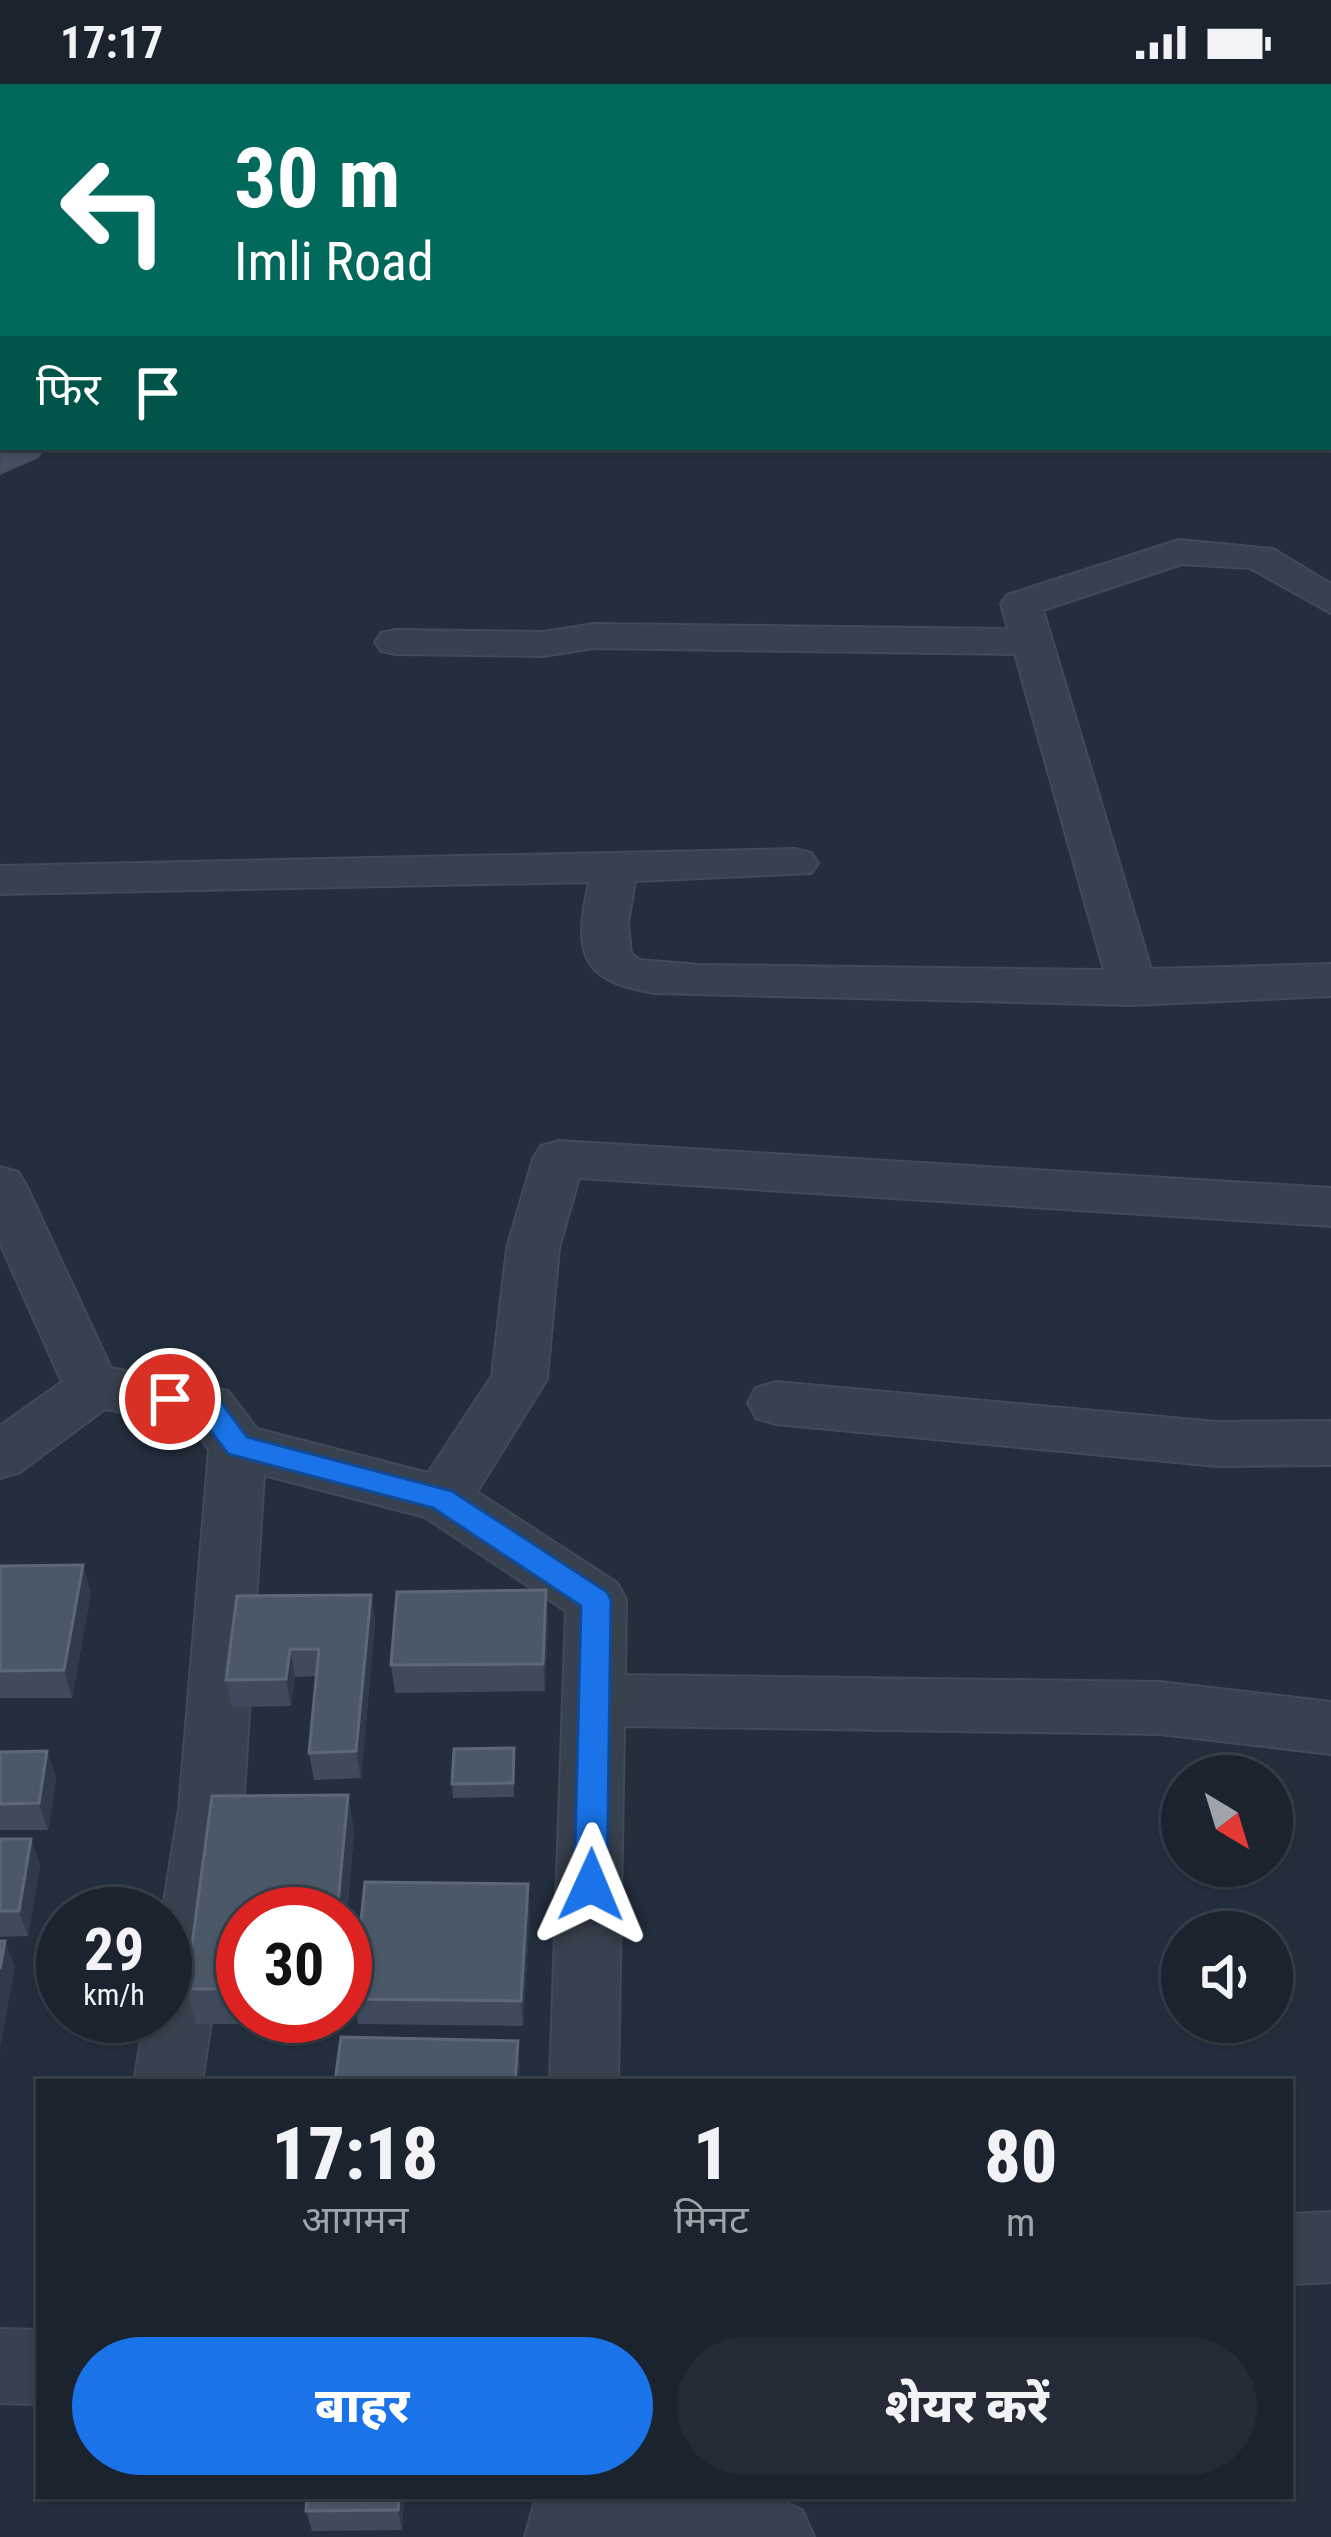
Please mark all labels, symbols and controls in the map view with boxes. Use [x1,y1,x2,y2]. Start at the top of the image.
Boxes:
text: 17:17 [60,16,163,69]
text: 30 m [234,129,401,228]
icon: left [36,132,192,288]
text: Imli Road [234,230,434,293]
icon: arrive [125,360,191,426]
text: फिर [36,363,101,416]
pin [119,1348,221,1450]
icon: arrive [137,1366,203,1432]
north arrow [1161,1755,1293,1887]
map controls [1161,1755,1293,2043]
position arrow [528,1822,654,1948]
speed limit sign: 30 [216,1887,372,2043]
button: sound [1161,1911,1293,2043]
text: 29 [84,1914,144,1985]
text: km/h [83,1977,145,2012]
text: 17:18 [272,2112,438,2197]
text: 1 [693,2112,730,2197]
text: 80 [984,2115,1057,2200]
text: आगमन [302,2197,408,2243]
text: मिनट [674,2197,749,2243]
text: m [1006,2200,1035,2246]
button: बाहर [72,2337,653,2475]
button: शेयर करें [677,2337,1257,2475]

